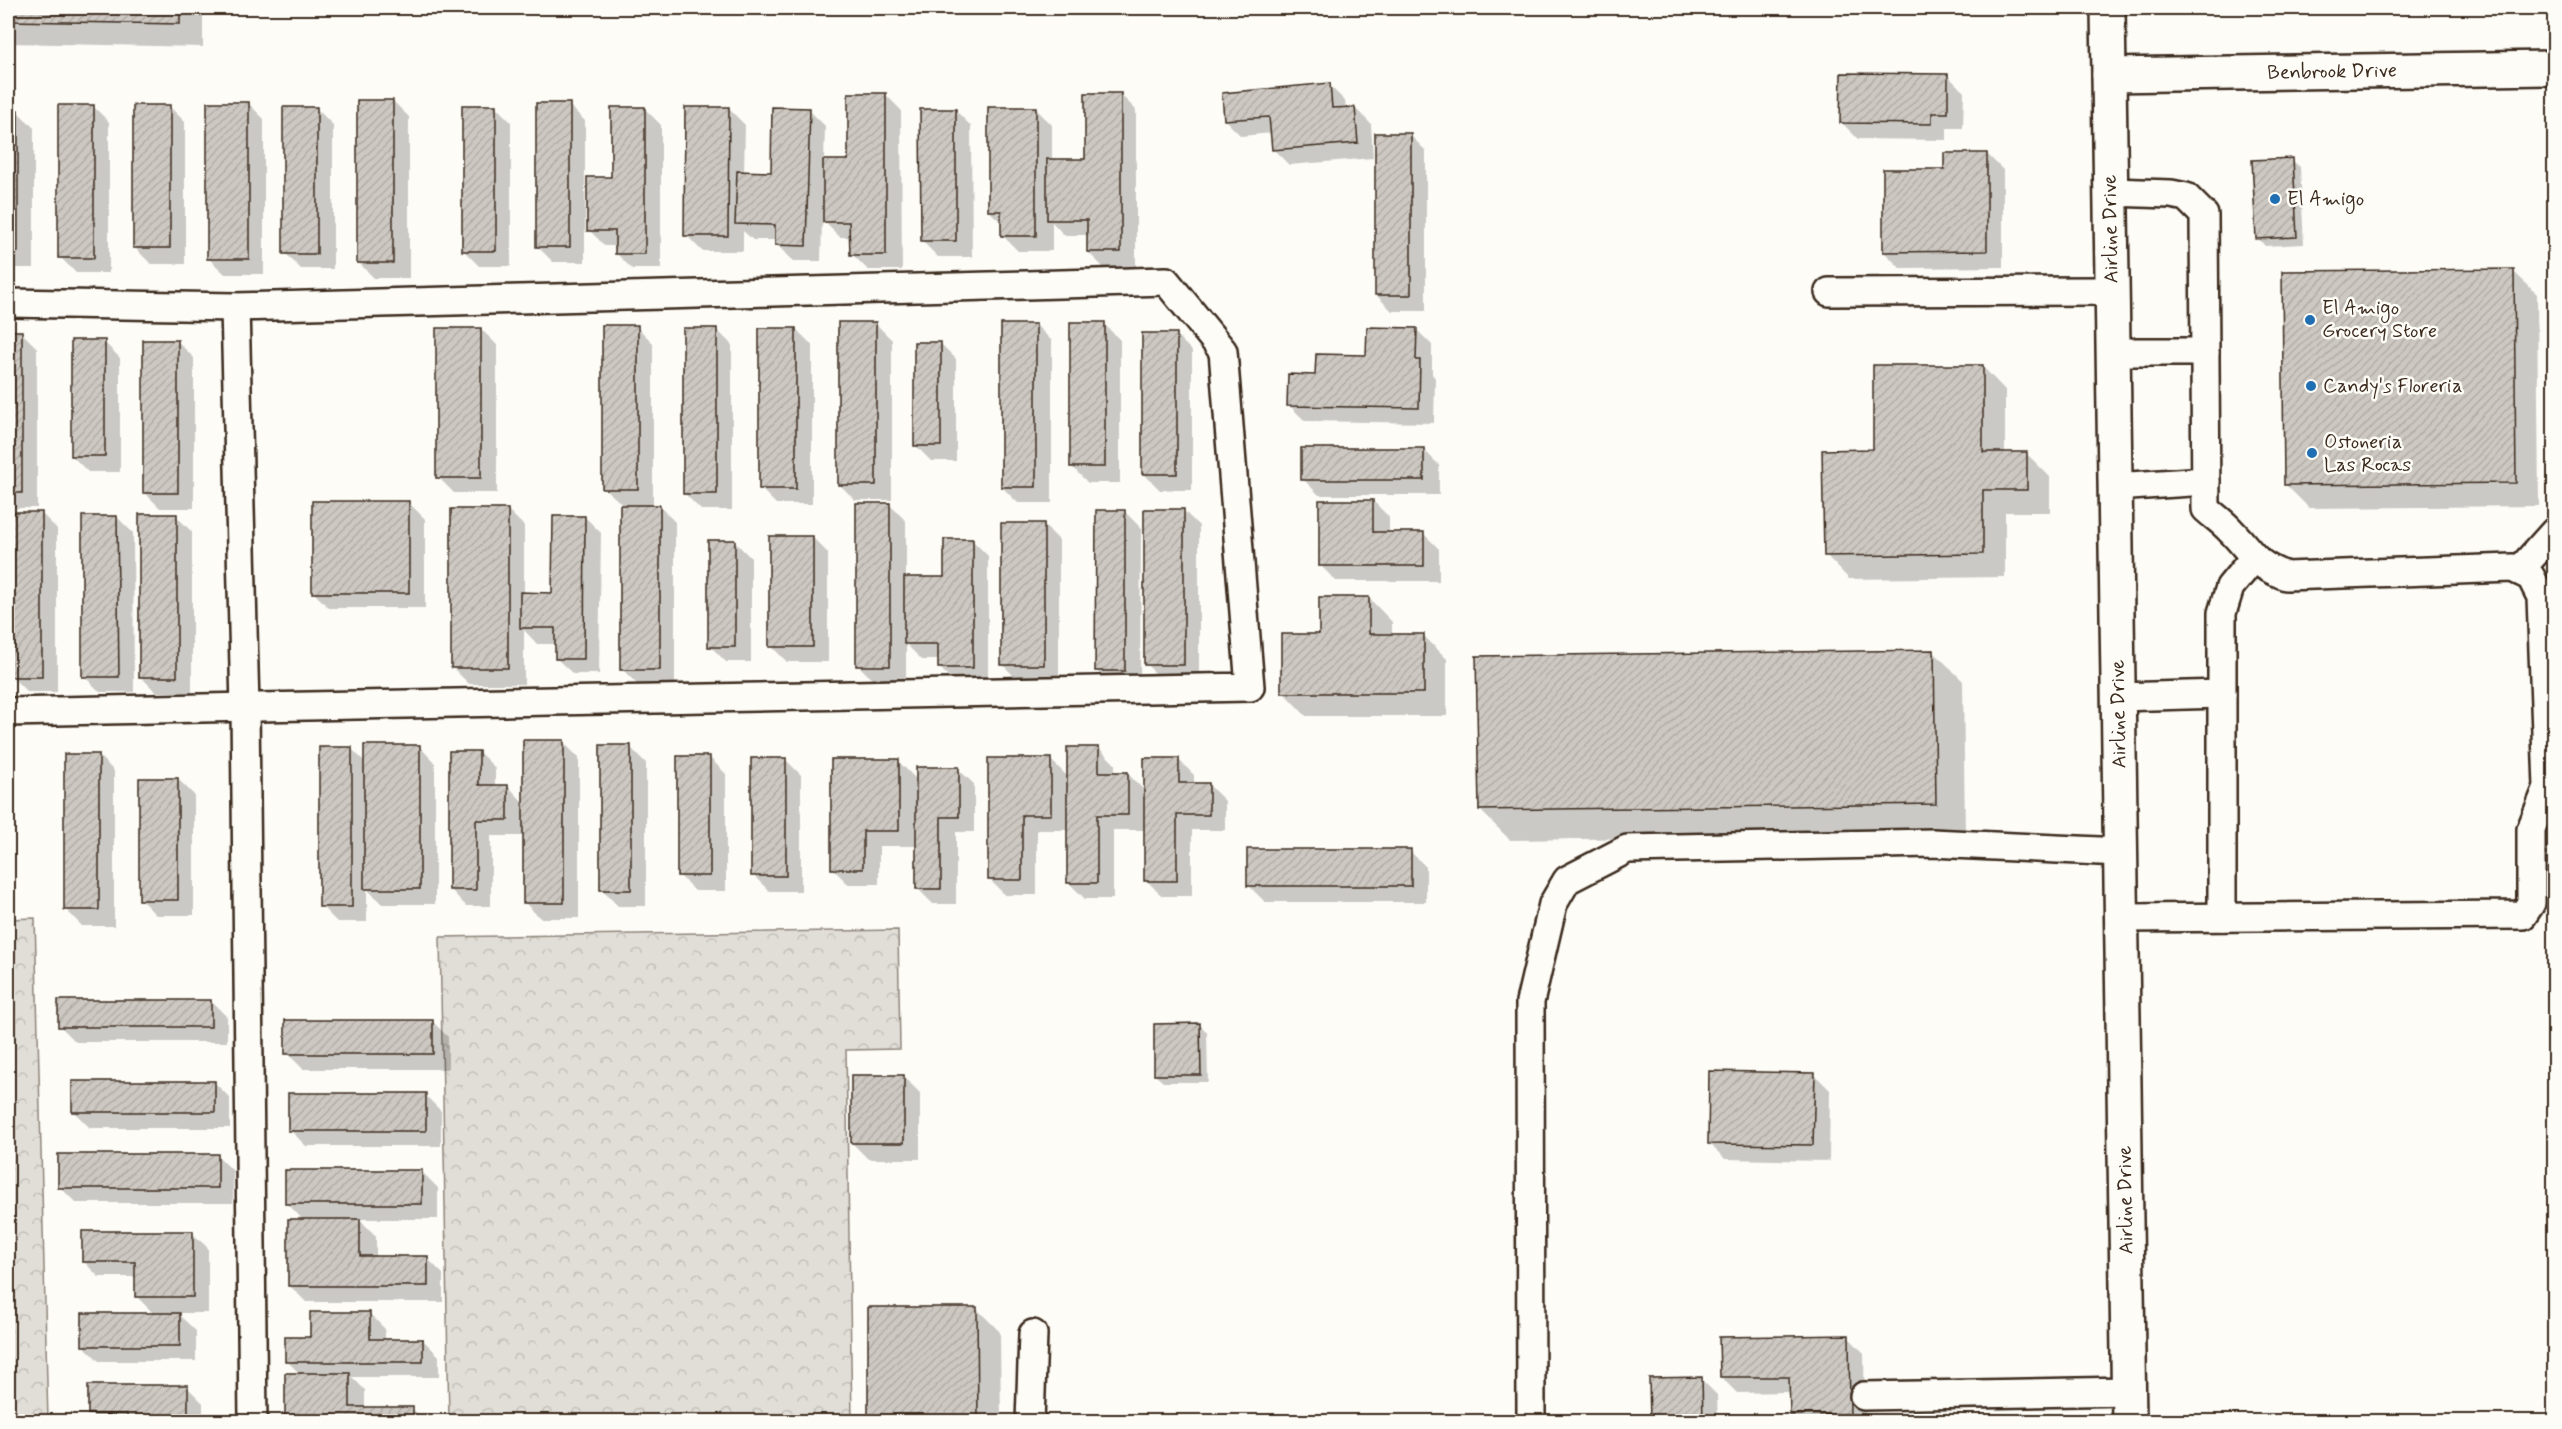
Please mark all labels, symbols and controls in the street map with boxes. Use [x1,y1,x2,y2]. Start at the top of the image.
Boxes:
street label: Benbrook Drive [2267,57,2397,87]
street label: Airline Drive [2097,174,2125,284]
place label: El Amigo [2287,186,2364,214]
marker: El Amigo [2268,192,2282,206]
place label: El Amigo Grocery Store [2322,295,2437,345]
marker: El Amigo Grocery Store [2303,313,2317,327]
place label: Candy's Floreria [2323,373,2462,400]
marker: Candy's Floreria [2304,379,2318,393]
place label: Ostoneria Las Rocas [2324,429,2411,479]
marker: Ostoneria Las Rocas [2305,446,2319,460]
street label: Airline Drive [2105,659,2133,769]
street label: Airline Drive [2112,1145,2140,1255]

